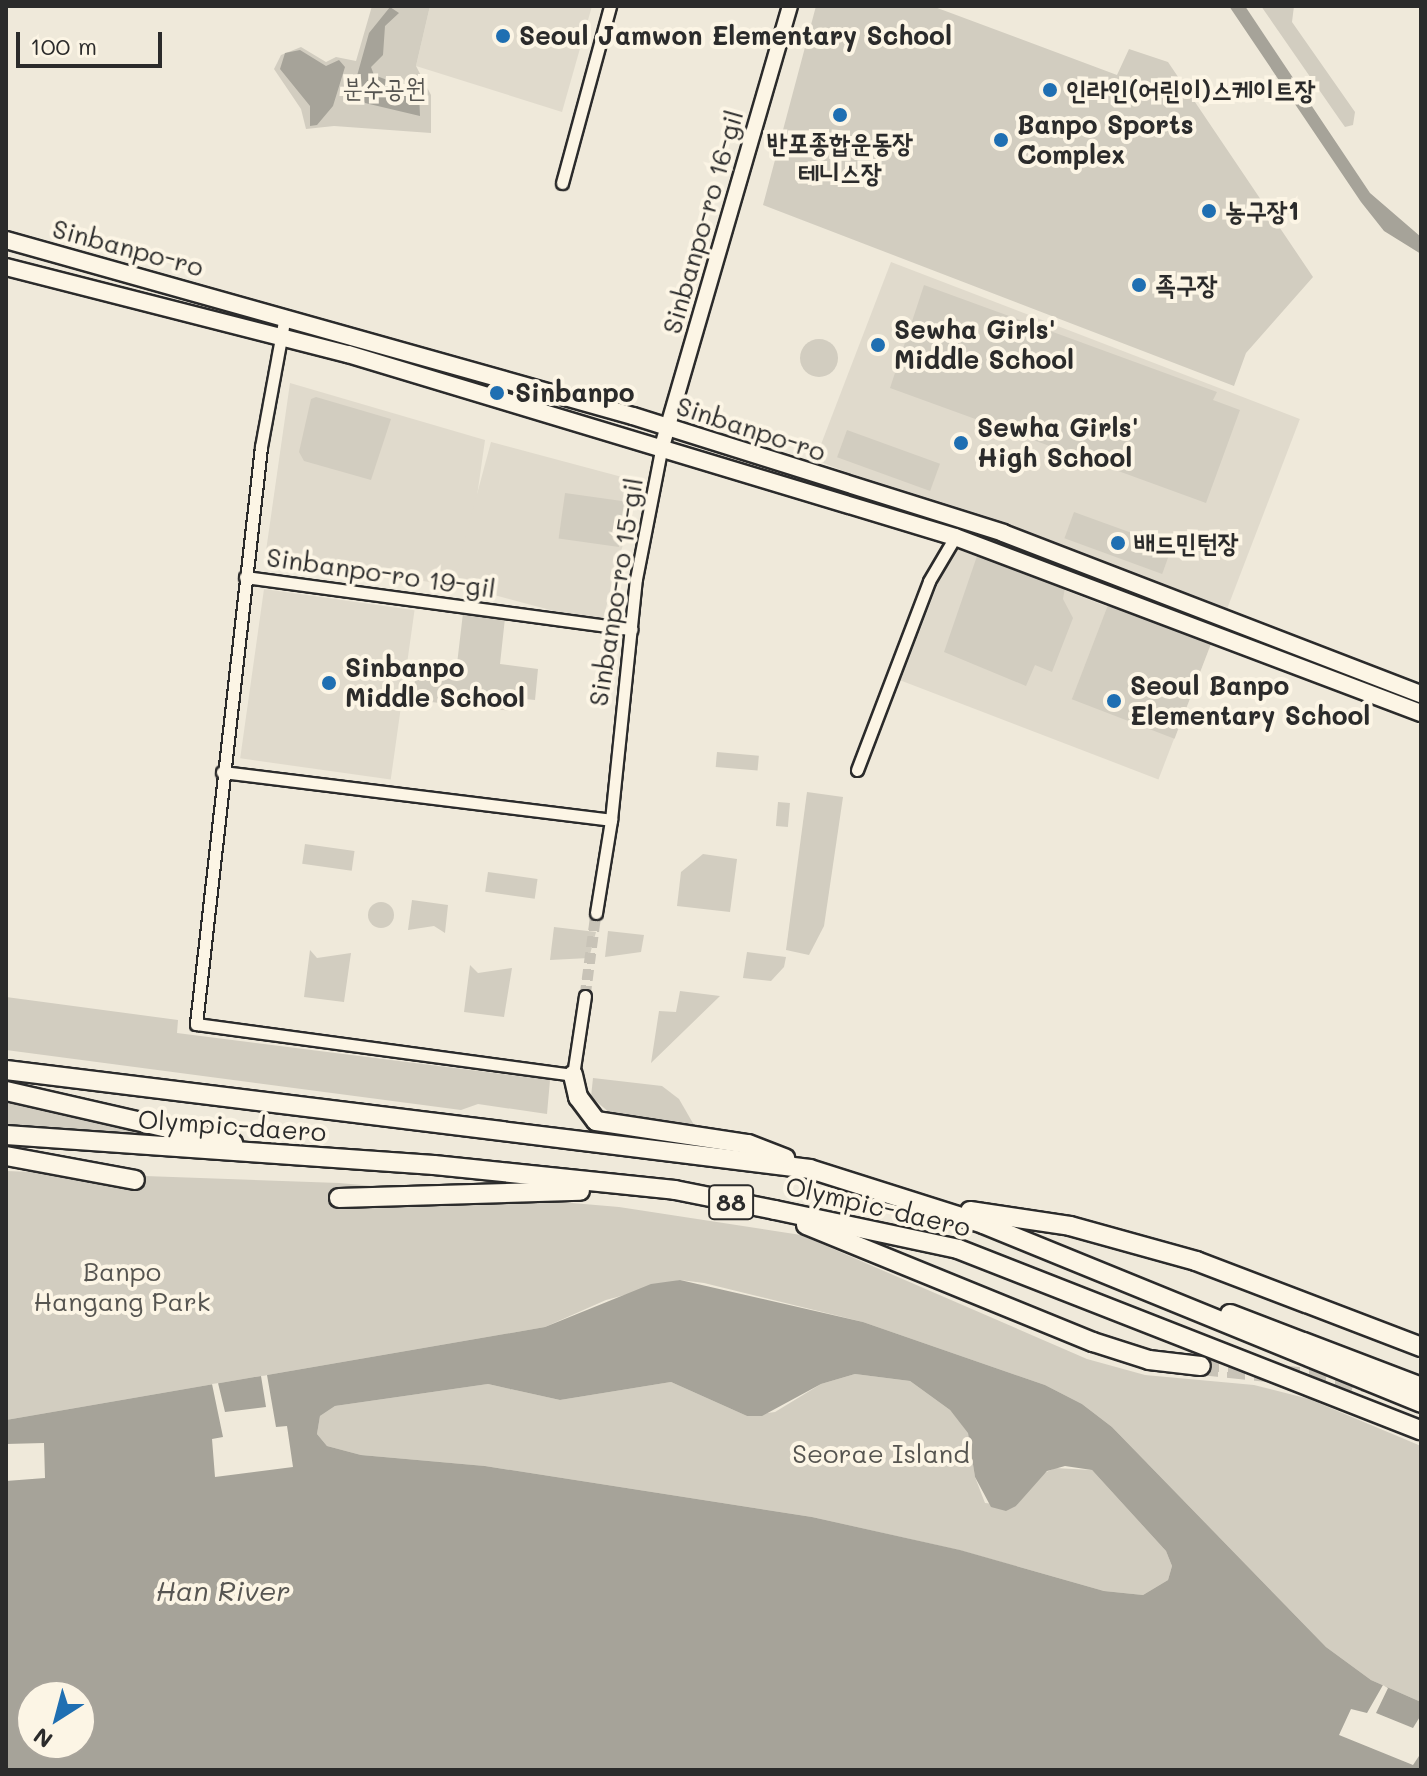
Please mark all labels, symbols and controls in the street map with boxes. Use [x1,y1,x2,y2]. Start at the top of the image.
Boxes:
scale bar [20,16,166,66]
place label: Seoul Jamwon Elementary School [519,20,952,52]
marker: Seoul Jamwon Elementary School [494,27,512,45]
text: 100 m [30,30,97,61]
park label: 분수공원 [342,72,426,104]
place label: 인라인(어린이)스케이트장 [1066,74,1316,106]
marker: 인라인(어린이)스케이트장 [1041,81,1059,99]
marker: 반포종합운동장 테니스장 [831,106,849,124]
street label: Sinbanpo-ro 16-gil [656,107,750,337]
place label: Banpo Sports Complex [1017,109,1194,170]
place label: 반포종합운동장 테니스장 [767,127,913,188]
marker: Banpo Sports Complex [992,131,1010,149]
place label: 농구장1 [1225,195,1299,227]
marker: 농구장1 [1200,202,1218,220]
street label: Sinbanpo-ro [49,213,207,283]
place label: 족구장 [1155,269,1218,301]
marker: 족구장 [1130,276,1148,294]
place label: Sewha Girls' Middle School [894,314,1074,376]
marker: Sewha Girls' Middle School [869,336,887,354]
place label: Sinbanpo [515,377,635,409]
marker: Sinbanpo [486,382,508,404]
street label: Sinbanpo-ro [672,390,830,468]
place label: Sewha Girls' High School [977,412,1139,474]
marker: Sewha Girls' High School [952,434,970,452]
street label: Sinbanpo-ro 15-gil [583,476,649,708]
place label: 배드민턴장 [1134,527,1239,559]
marker: 배드민턴장 [1109,534,1127,552]
street label: Sinbanpo-ro 19-gil [264,541,498,605]
place label: Sinbanpo Middle School [345,652,525,714]
place label: Seoul Banpo Elementary School [1130,670,1370,732]
marker: Sinbanpo Middle School [320,674,338,692]
marker: Seoul Banpo Elementary School [1105,692,1123,710]
street label: Olympic-daero [137,1104,327,1148]
street label: Olympic-daero [782,1171,974,1243]
road number: 88 [707,1182,755,1222]
park label: Banpo Hangang Park [33,1256,211,1318]
park label: Seorae Island [792,1438,970,1470]
water label: Han River [156,1573,290,1607]
north arrow [16,1680,96,1760]
text: N [28,1722,58,1755]

